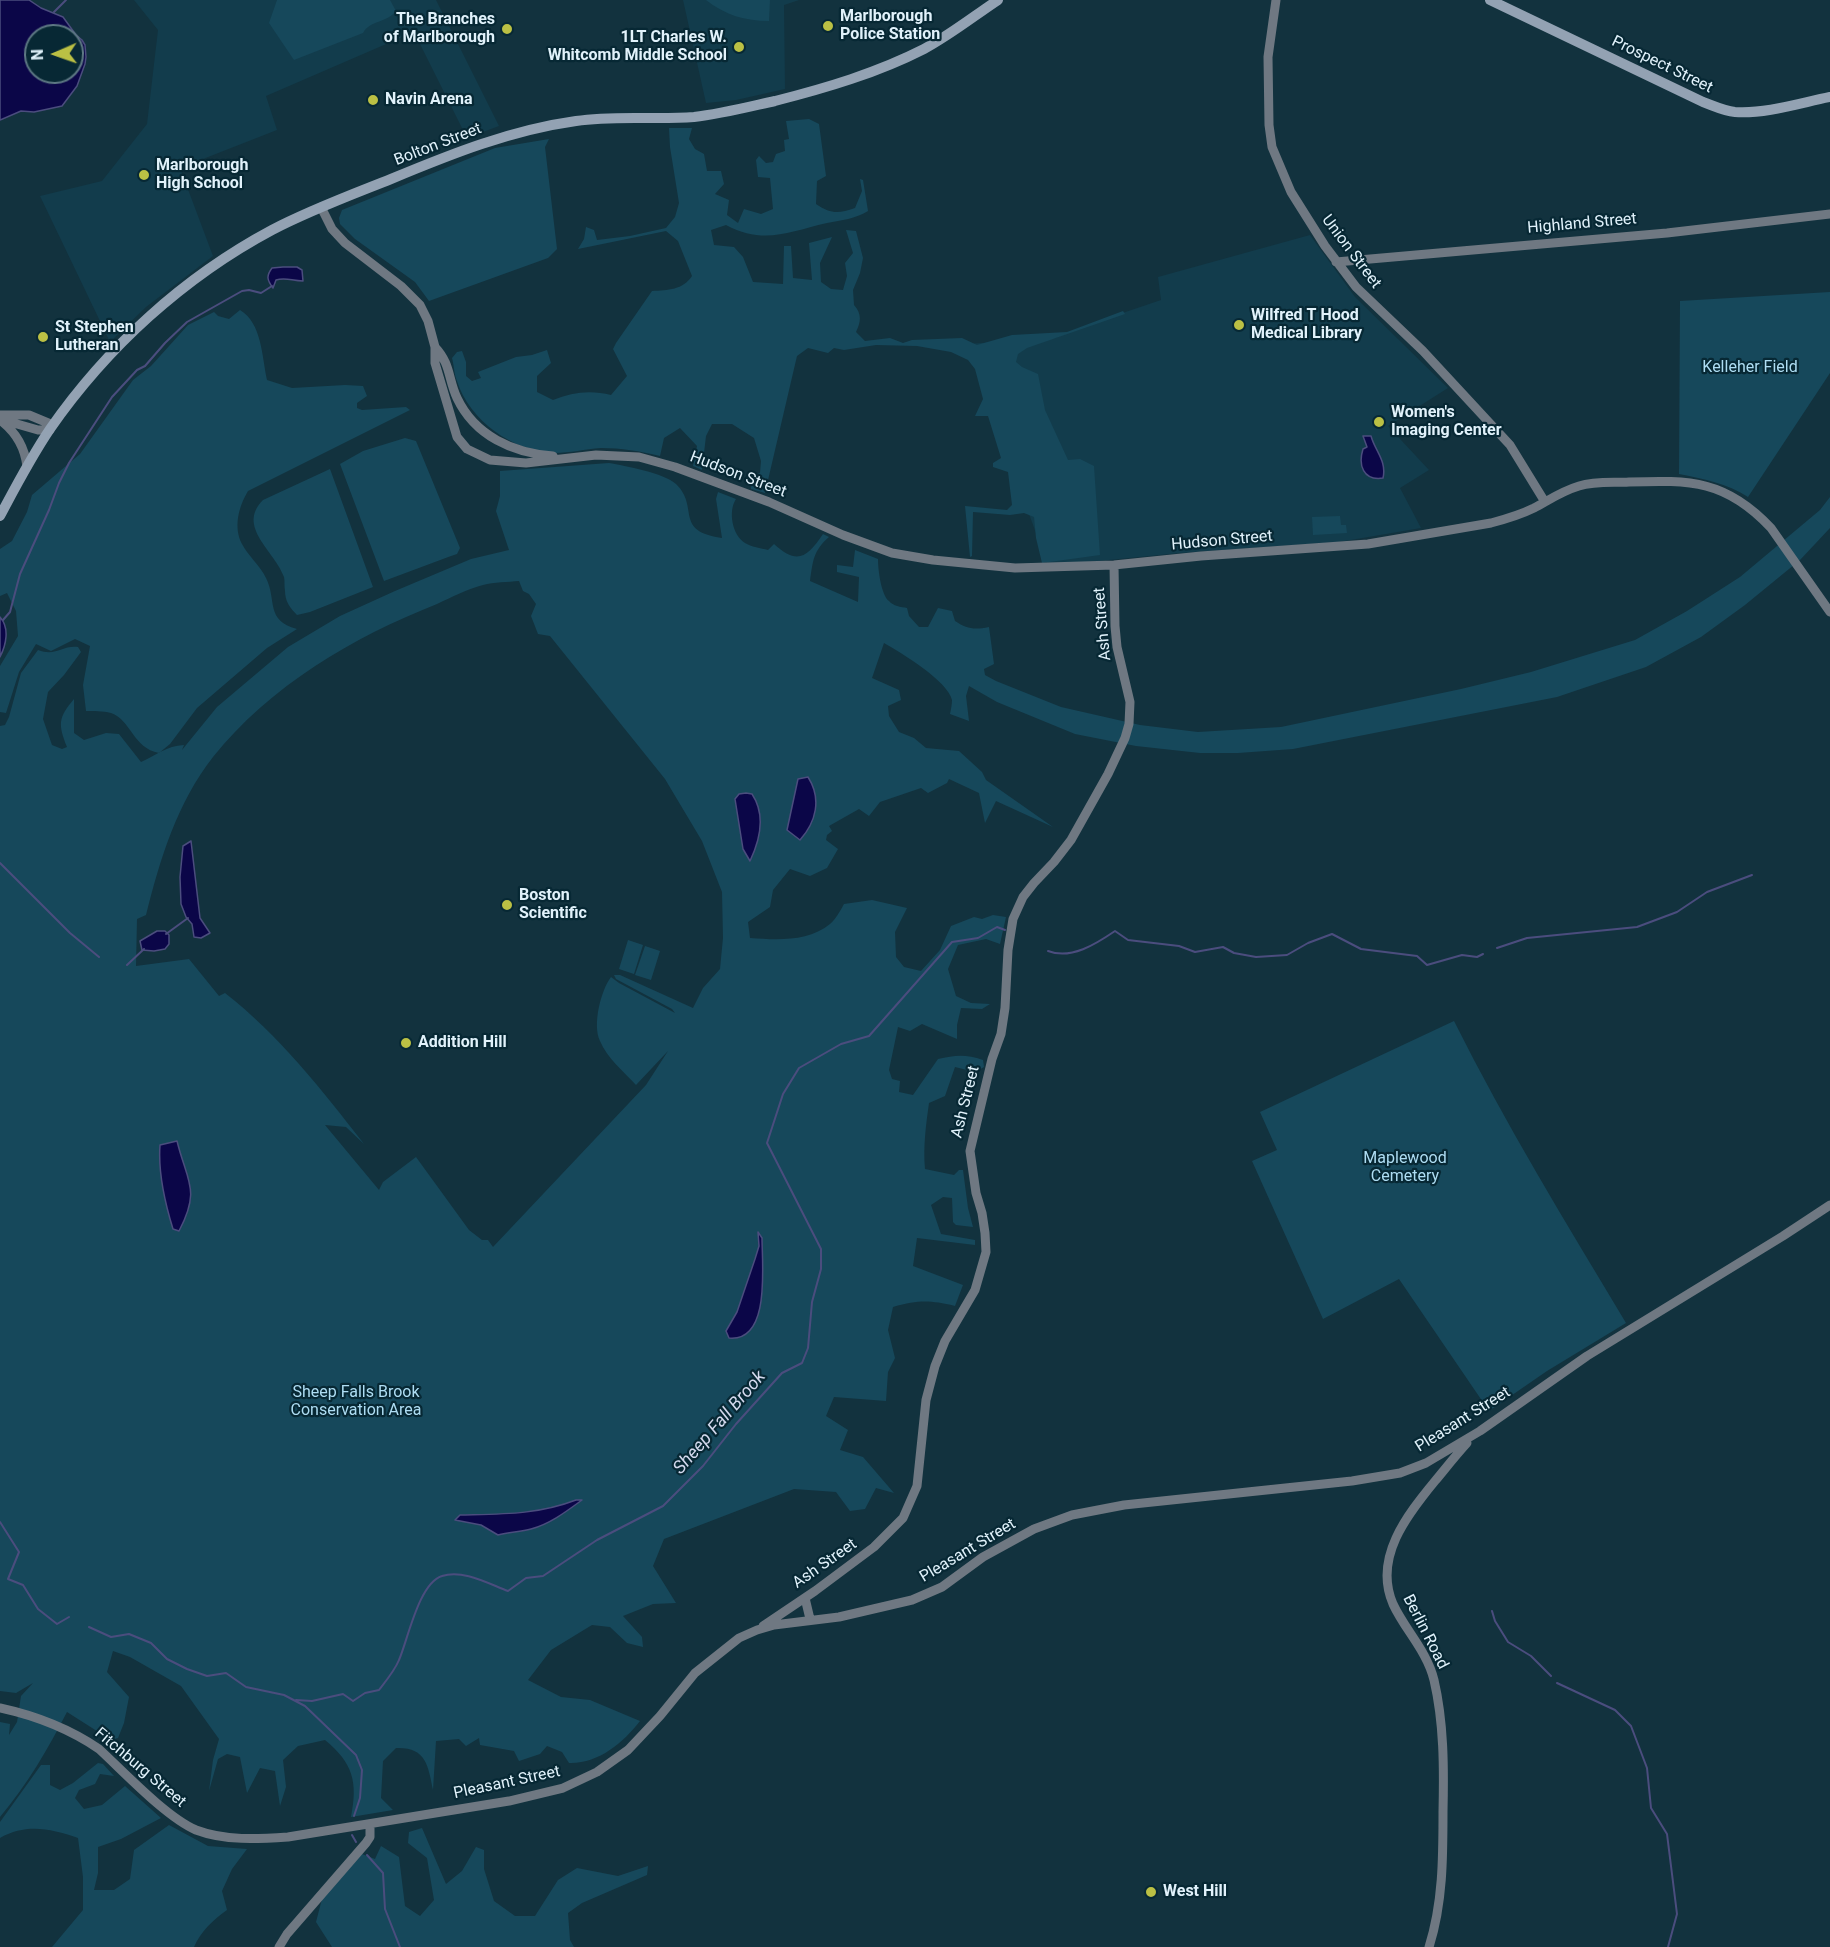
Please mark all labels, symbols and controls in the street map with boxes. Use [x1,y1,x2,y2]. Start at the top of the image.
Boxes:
place label: Marlborough Police Station [840,7,940,45]
place label: The Branches of Marlborough [384,10,495,48]
marker: Marlborough Police Station [821,19,835,33]
marker: The Branches of Marlborough [500,22,514,36]
north arrow [24,24,84,84]
place label: 1LT Charles W. Whitcomb Middle School [548,28,727,66]
street label: Prospect Street [1608,32,1716,98]
marker: 1LT Charles W. Whitcomb Middle School [732,40,746,54]
text: N [28,49,47,61]
place label: Navin Arena [385,90,473,110]
marker: Navin Arena [366,93,380,107]
street label: Bolton Street [392,120,484,170]
place label: Marlborough High School [156,156,248,194]
marker: Marlborough High School [137,168,151,182]
street label: Highland Street [1527,210,1637,238]
street label: Union Street [1317,211,1385,293]
place label: Wilfred T Hood Medical Library [1251,306,1362,344]
place label: St Stephen Lutheran [55,318,134,356]
marker: Wilfred T Hood Medical Library [1232,318,1246,332]
marker: St Stephen Lutheran [36,330,50,344]
park label: Kelleher Field [1702,358,1798,378]
place label: Women's Imaging Center [1391,403,1502,441]
marker: Women's Imaging Center [1372,415,1386,429]
street label: Hudson Street [687,448,789,502]
street label: Hudson Street [1171,527,1273,555]
street label: Ash Street [1090,586,1116,662]
place label: Boston Scientific [519,886,587,924]
marker: Boston Scientific [500,898,514,912]
place label: Addition Hill [418,1033,507,1053]
marker: Addition Hill [399,1036,413,1050]
street label: Ash Street [948,1064,984,1140]
park label: Maplewood Cemetery [1363,1149,1447,1187]
water label: Sheep Fall Brook [669,1367,771,1479]
park label: Sheep Falls Brook Conservation Area [291,1383,421,1421]
street label: Pleasant Street [1412,1383,1514,1457]
street label: Pleasant Street [917,1515,1019,1587]
street label: Ash Street [789,1535,861,1593]
street label: Berlin Road [1398,1591,1452,1673]
street label: Fitchburg Street [90,1724,190,1812]
street label: Pleasant Street [452,1762,562,1804]
place label: West Hill [1163,1882,1227,1902]
marker: West Hill [1144,1885,1158,1899]

